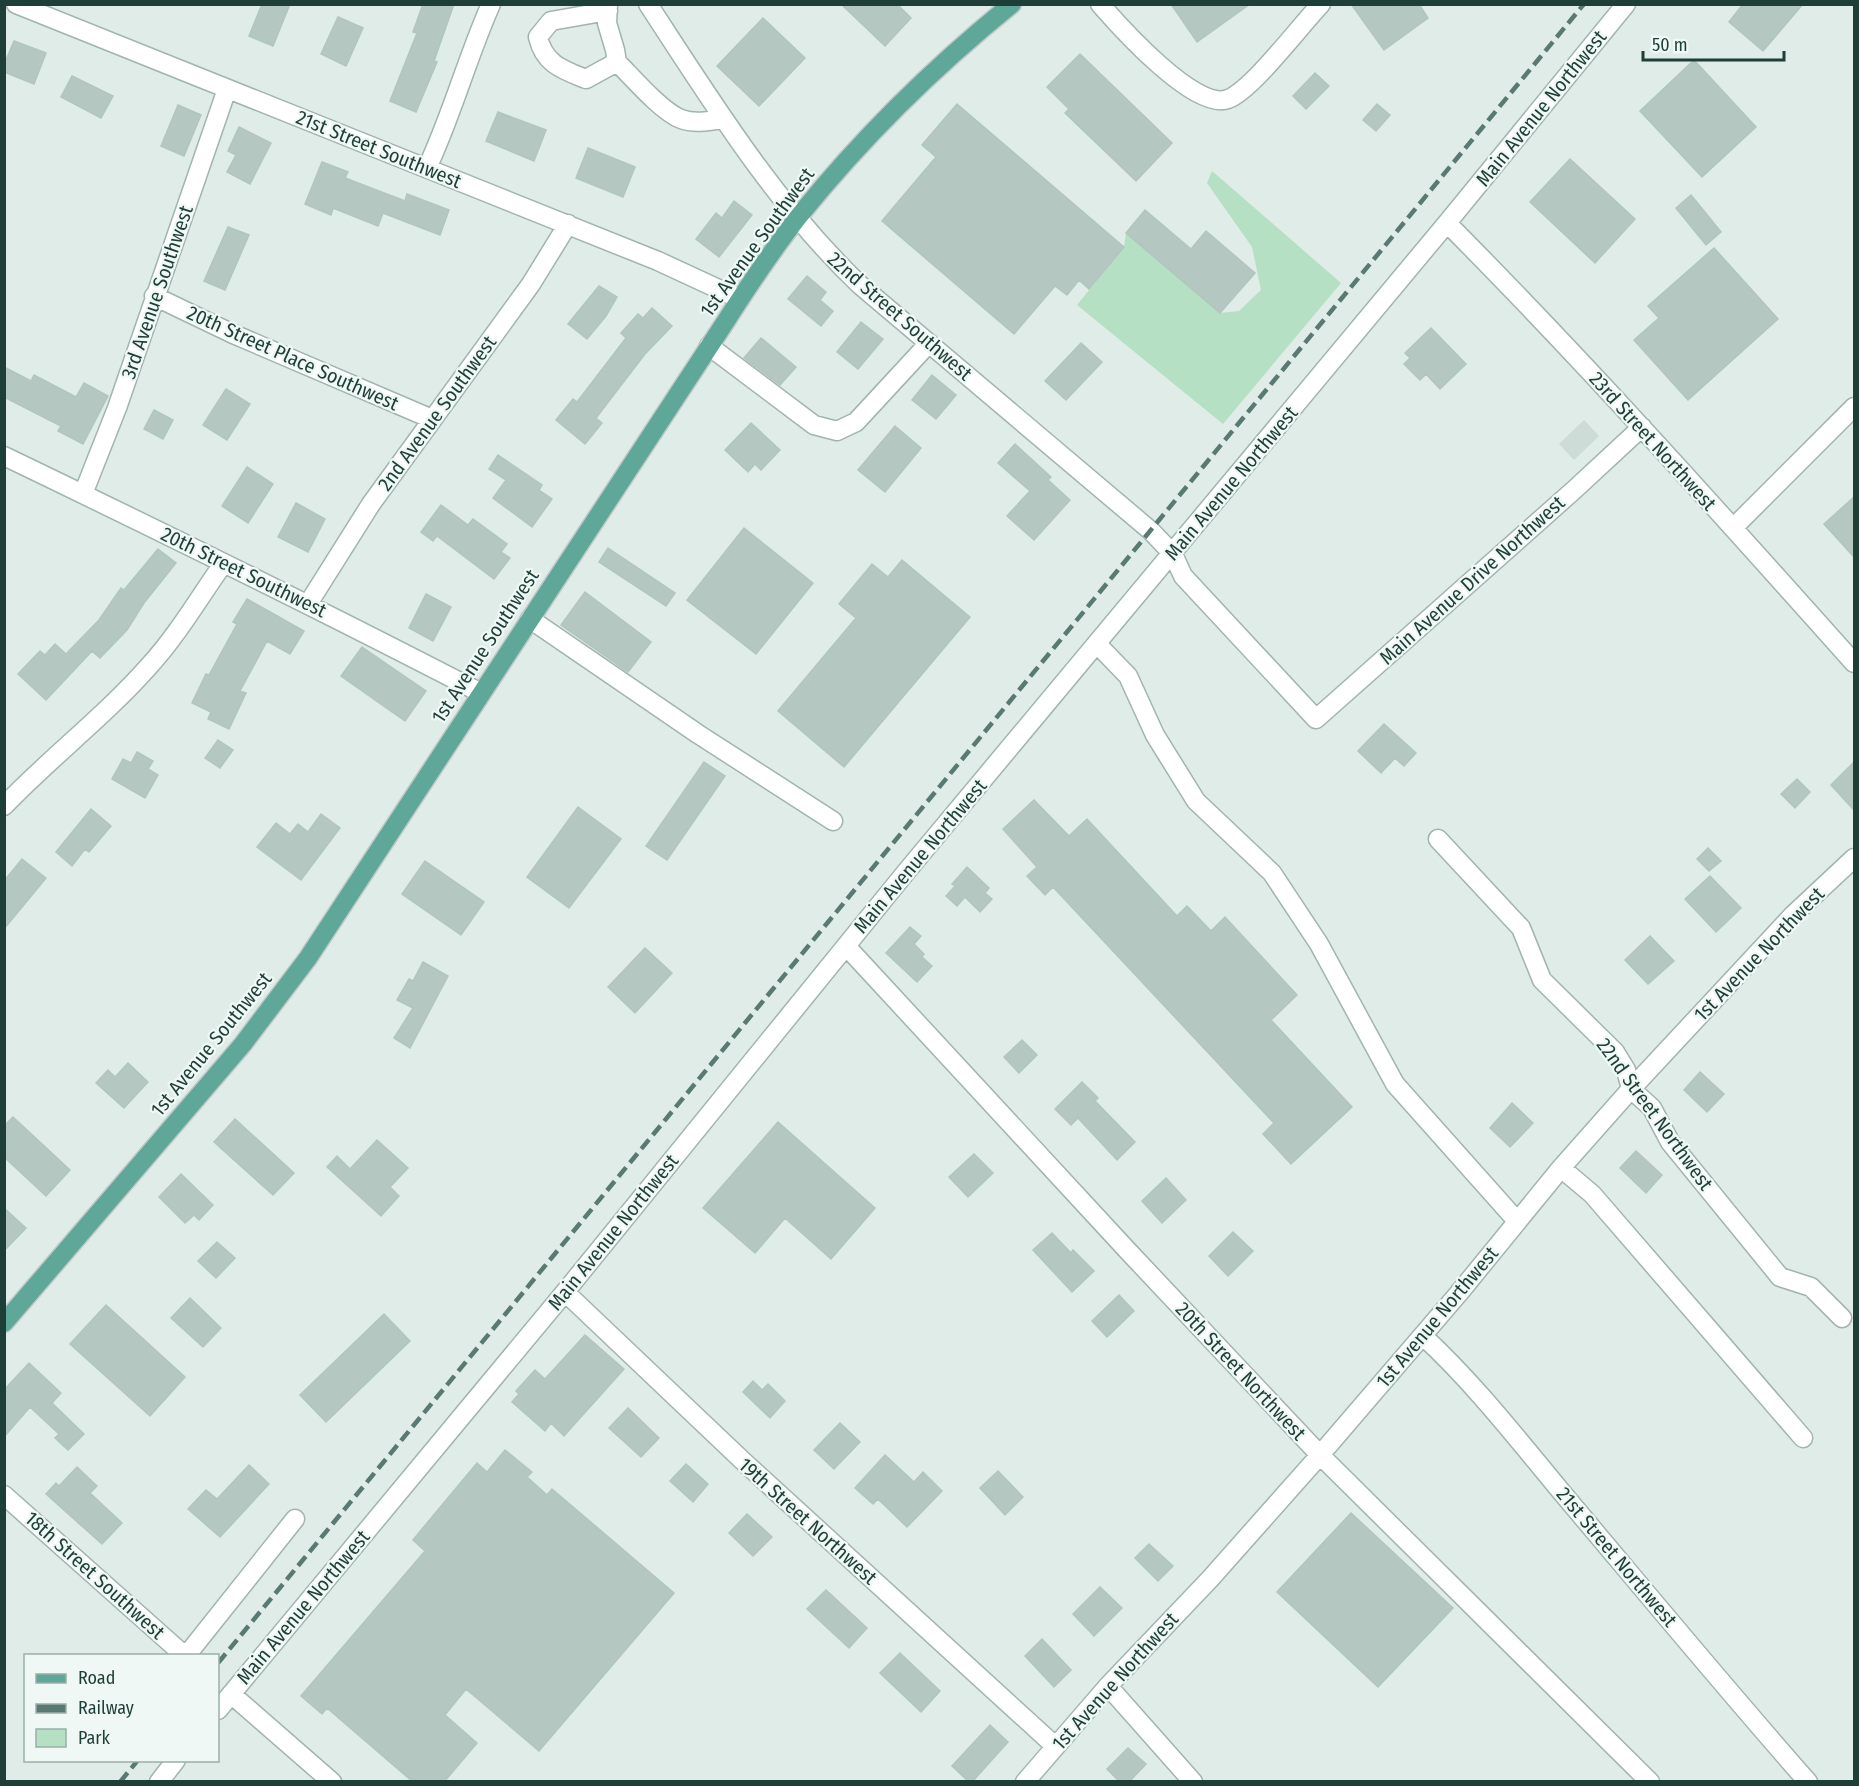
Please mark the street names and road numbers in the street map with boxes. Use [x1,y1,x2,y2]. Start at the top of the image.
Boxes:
street label: Main Avenue Northwest [1471,25,1612,191]
street label: 21st Street Southwest [293,105,465,193]
street label: 1st Avenue Southwest [695,162,819,321]
street label: 3rd Avenue Southwest [116,202,198,382]
street label: 22nd Street Southwest [823,247,977,386]
street label: 20th Street Place Southwest [184,300,403,416]
street label: 2nd Avenue Southwest [373,330,502,495]
street label: 23rd Street Northwest [1584,367,1722,516]
street label: Main Avenue Northwest [1159,401,1303,565]
street label: Main Avenue Drive Northwest [1374,490,1570,670]
street label: 20th Street Southwest [157,522,331,623]
street label: 1st Avenue Southwest [426,564,544,727]
street label: Main Avenue Northwest [848,774,992,938]
street label: 1st Avenue Northwest [1689,882,1829,1026]
street label: 1st Avenue Southwest [146,967,277,1121]
street label: 22nd Street Northwest [1592,1033,1719,1195]
street label: Main Avenue Northwest [543,1149,684,1315]
street label: 1st Avenue Northwest [1371,1241,1503,1393]
street label: 20th Street Northwest [1171,1297,1311,1445]
street label: 19th Street Northwest [734,1453,882,1590]
street label: 21st Street Northwest [1552,1482,1683,1632]
street label: 18th Street Southwest [20,1506,170,1644]
street label: Main Avenue Northwest [231,1525,375,1689]
street label: 1st Avenue Northwest [1047,1607,1183,1755]

